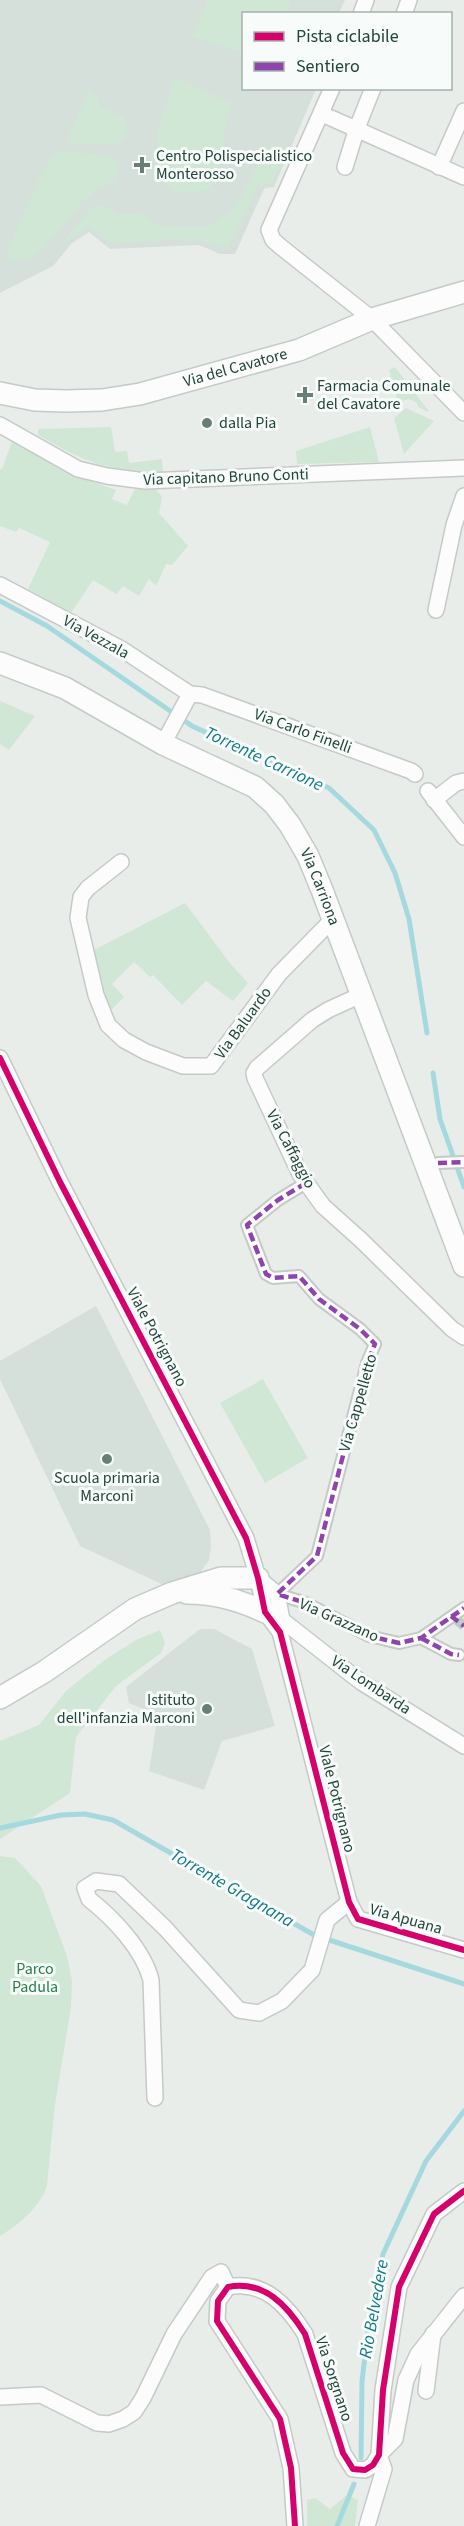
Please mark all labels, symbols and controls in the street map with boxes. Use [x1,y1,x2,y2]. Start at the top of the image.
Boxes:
legend [242,12,452,90]
text: Pista ciclabile [296,24,399,49]
text: Sentiero [296,54,360,79]
place label: Centro Polispecialistico Monterosso [156,145,312,185]
marker: Centro Polispecialistico Monterosso [133,156,151,174]
street label: Via del Cavatore [181,343,290,393]
place label: Farmacia Comunale del Cavatore [317,375,450,415]
marker: Farmacia Comunale del Cavatore [298,388,312,402]
place label: dalla Pia [219,412,276,434]
marker: dalla Pia [200,416,214,430]
street label: Via capitano Bruno Conti [143,463,309,491]
street label: Via Vezzala [59,610,133,664]
street label: Via Carlo Finelli [251,703,355,759]
water label: Torrente Carrione [200,720,328,798]
street label: Via Carriona [295,844,345,929]
street label: Via Baluardo [209,982,277,1064]
street label: Via Caffaggio [261,1106,321,1192]
street label: Viale Potrignano [122,1283,192,1391]
street label: Via Cappelletto [333,1351,383,1455]
marker: Scuola primaria Marconi [100,1452,114,1466]
place label: Scuola primaria Marconi [54,1467,160,1507]
street label: Via Grazzano [296,1593,382,1647]
street label: Via Lombarda [327,1650,415,1720]
place label: Istituto dell'infanzia Marconi [57,1689,195,1729]
marker: Istituto dell'infanzia Marconi [200,1702,214,1716]
street label: Viale Potrignano [313,1743,361,1855]
water label: Torrente Gragnana [165,1842,299,1934]
street label: Via Apuana [367,1898,445,1940]
park label: Parco Padula [12,1958,58,1998]
water label: Rio Belvedere [353,2257,395,2360]
street label: Via Sorgnano [310,2334,358,2424]

